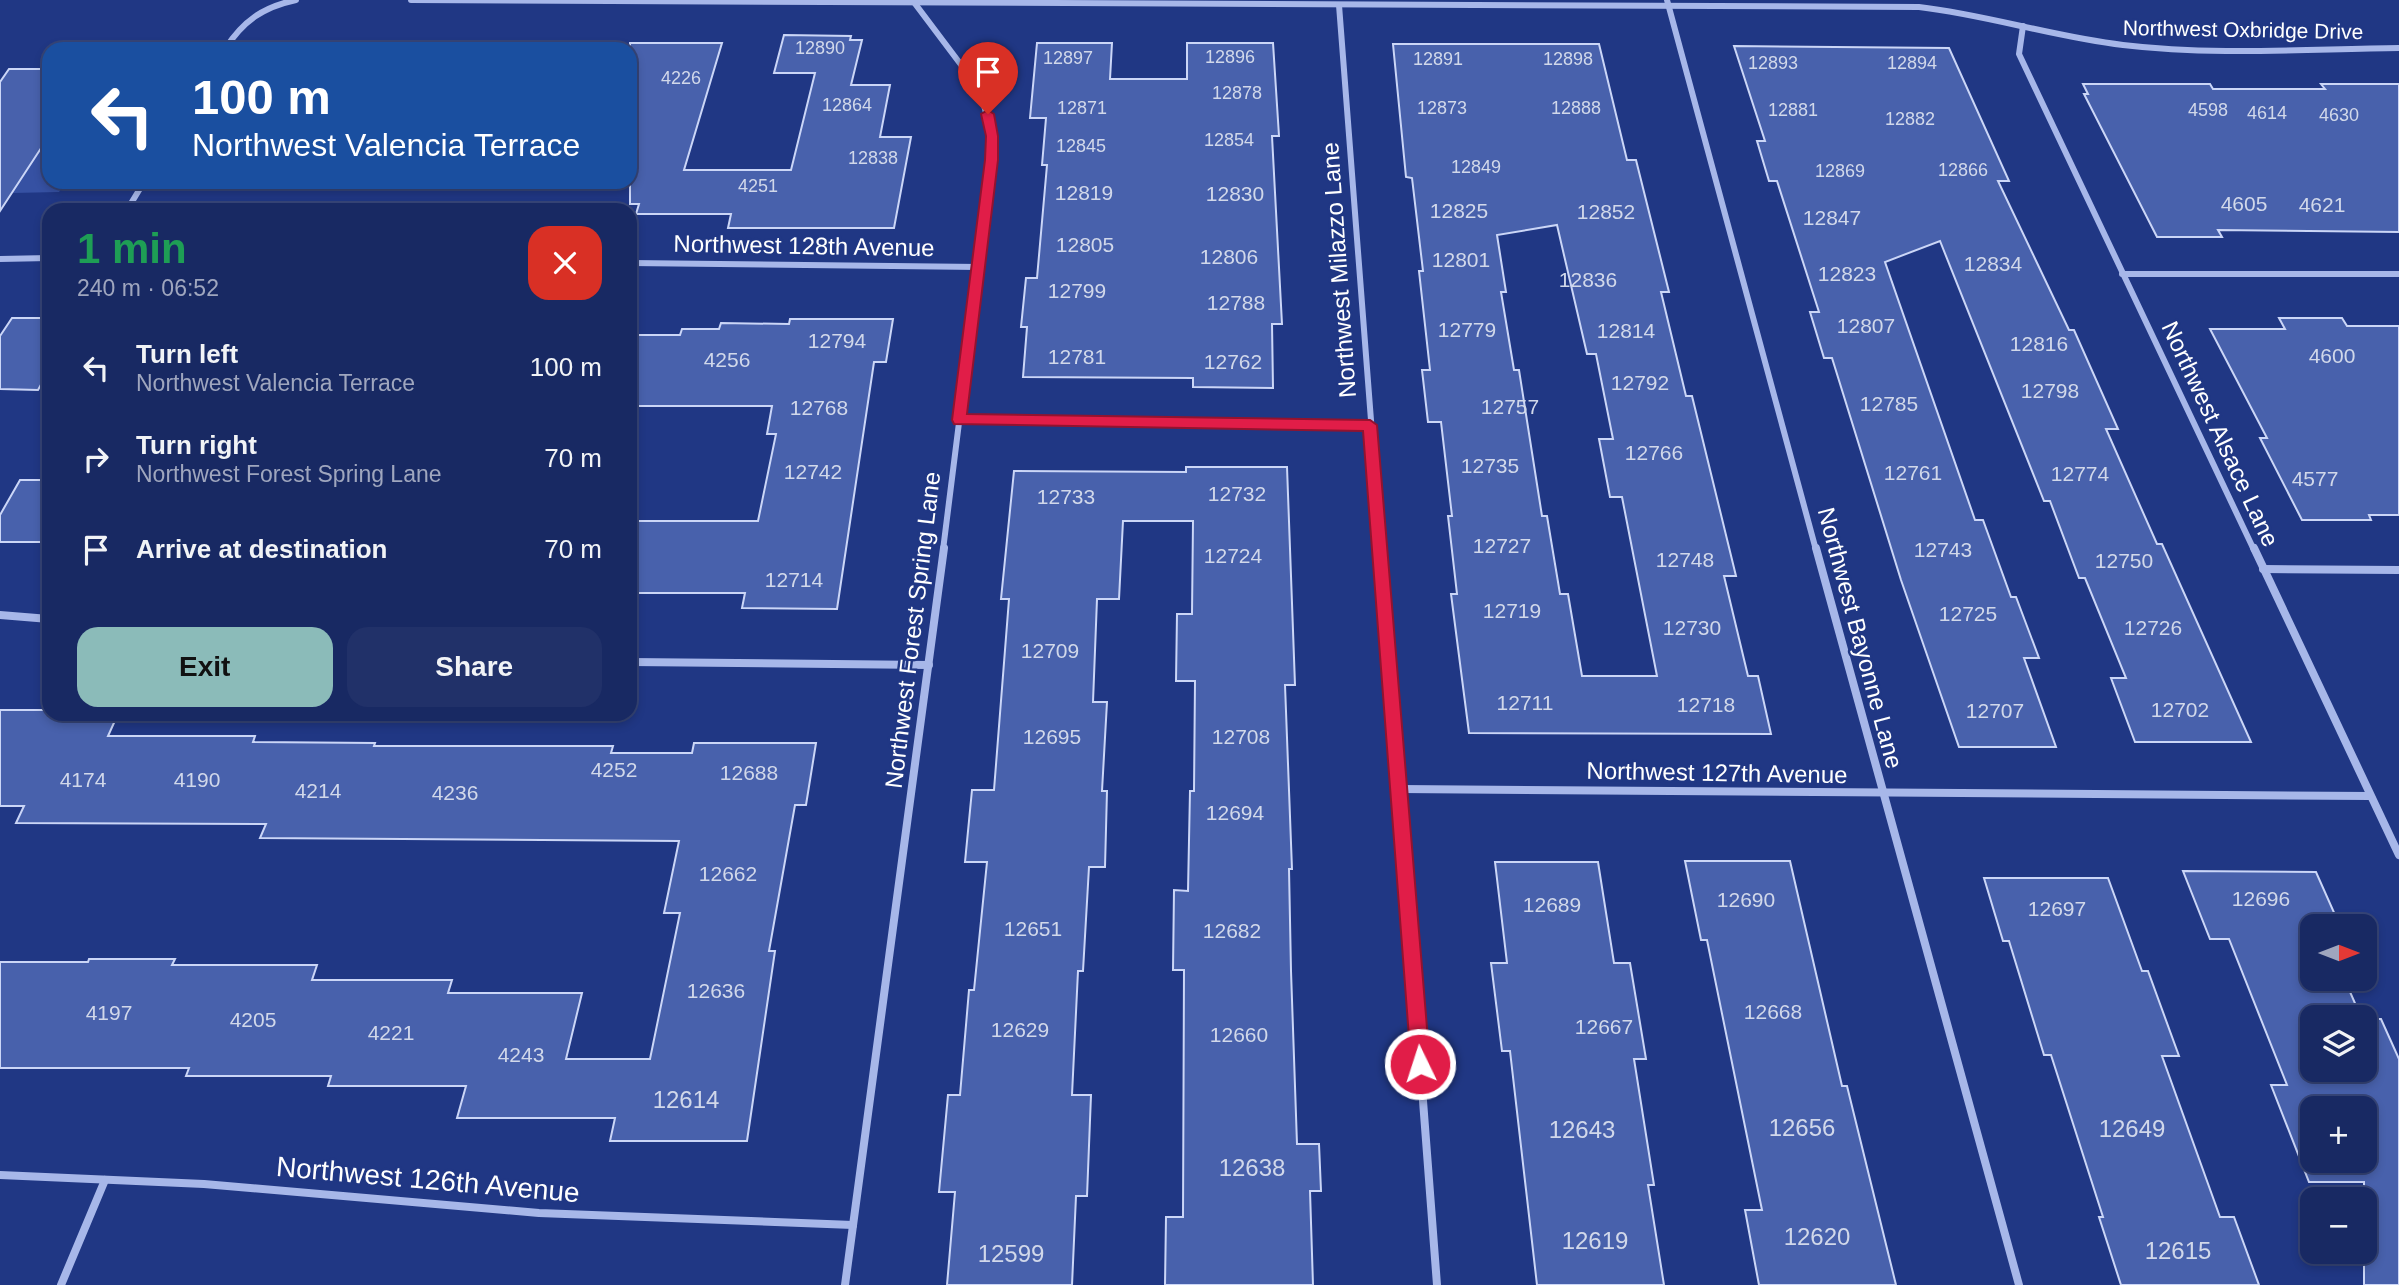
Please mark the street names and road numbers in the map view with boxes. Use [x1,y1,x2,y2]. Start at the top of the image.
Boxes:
street label: Northwest Oxbridge Drive [2123,16,2363,43]
street label: Northwest Milazzo Lane [1316,141,1361,399]
street label: Northwest 128th Avenue [673,230,935,261]
street label: Northwest Alsace Lane [2156,317,2285,551]
street label: Northwest Forest Spring Lane [880,470,945,790]
street label: Northwest Bayonne Lane [1813,504,1908,772]
street label: Northwest 127th Avenue [1586,757,1848,788]
street label: Northwest 126th Avenue [275,1151,581,1208]

